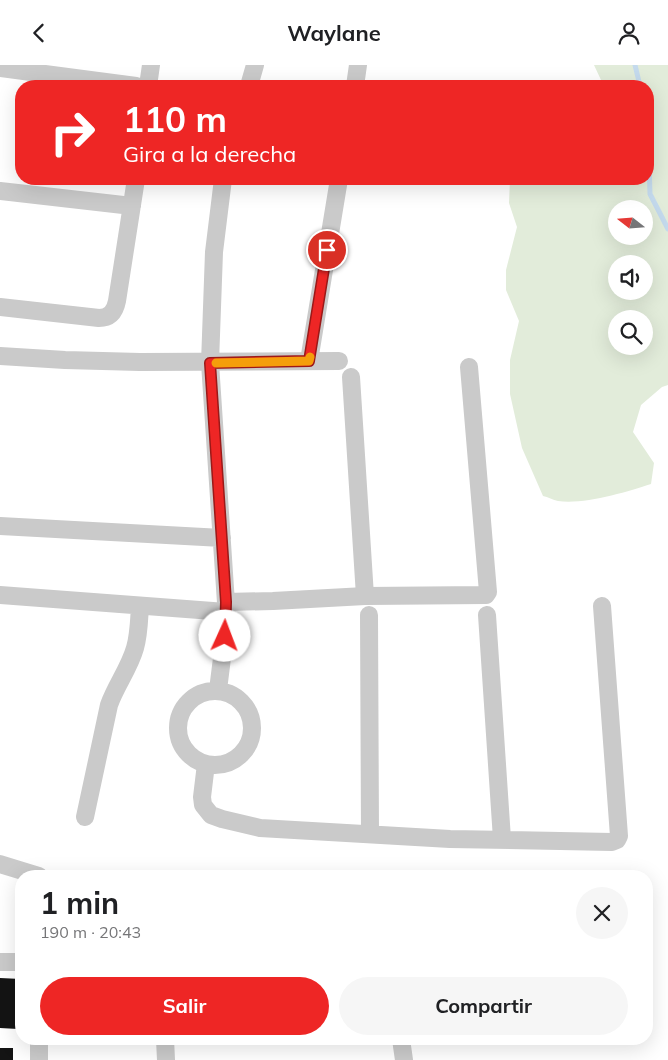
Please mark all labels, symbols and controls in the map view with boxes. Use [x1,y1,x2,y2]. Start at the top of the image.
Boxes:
icon: back [25,19,53,47]
text: Waylane [287,19,381,47]
icon: person [615,19,643,47]
text: 110 m [123,97,227,141]
icon: right [40,100,105,165]
text: Gira a la derecha [123,140,296,168]
north arrow [608,200,652,245]
map controls [608,200,653,355]
pin [306,229,348,271]
icon: arrive [313,236,341,264]
button: sound [608,255,653,300]
button: search [608,310,653,355]
position arrow [198,609,250,661]
text: 1 min [40,884,119,922]
button: close [576,887,628,939]
text: 190 m · 20:43 [40,922,141,942]
button: Salir [40,977,329,1035]
button: Compartir [339,977,628,1035]

